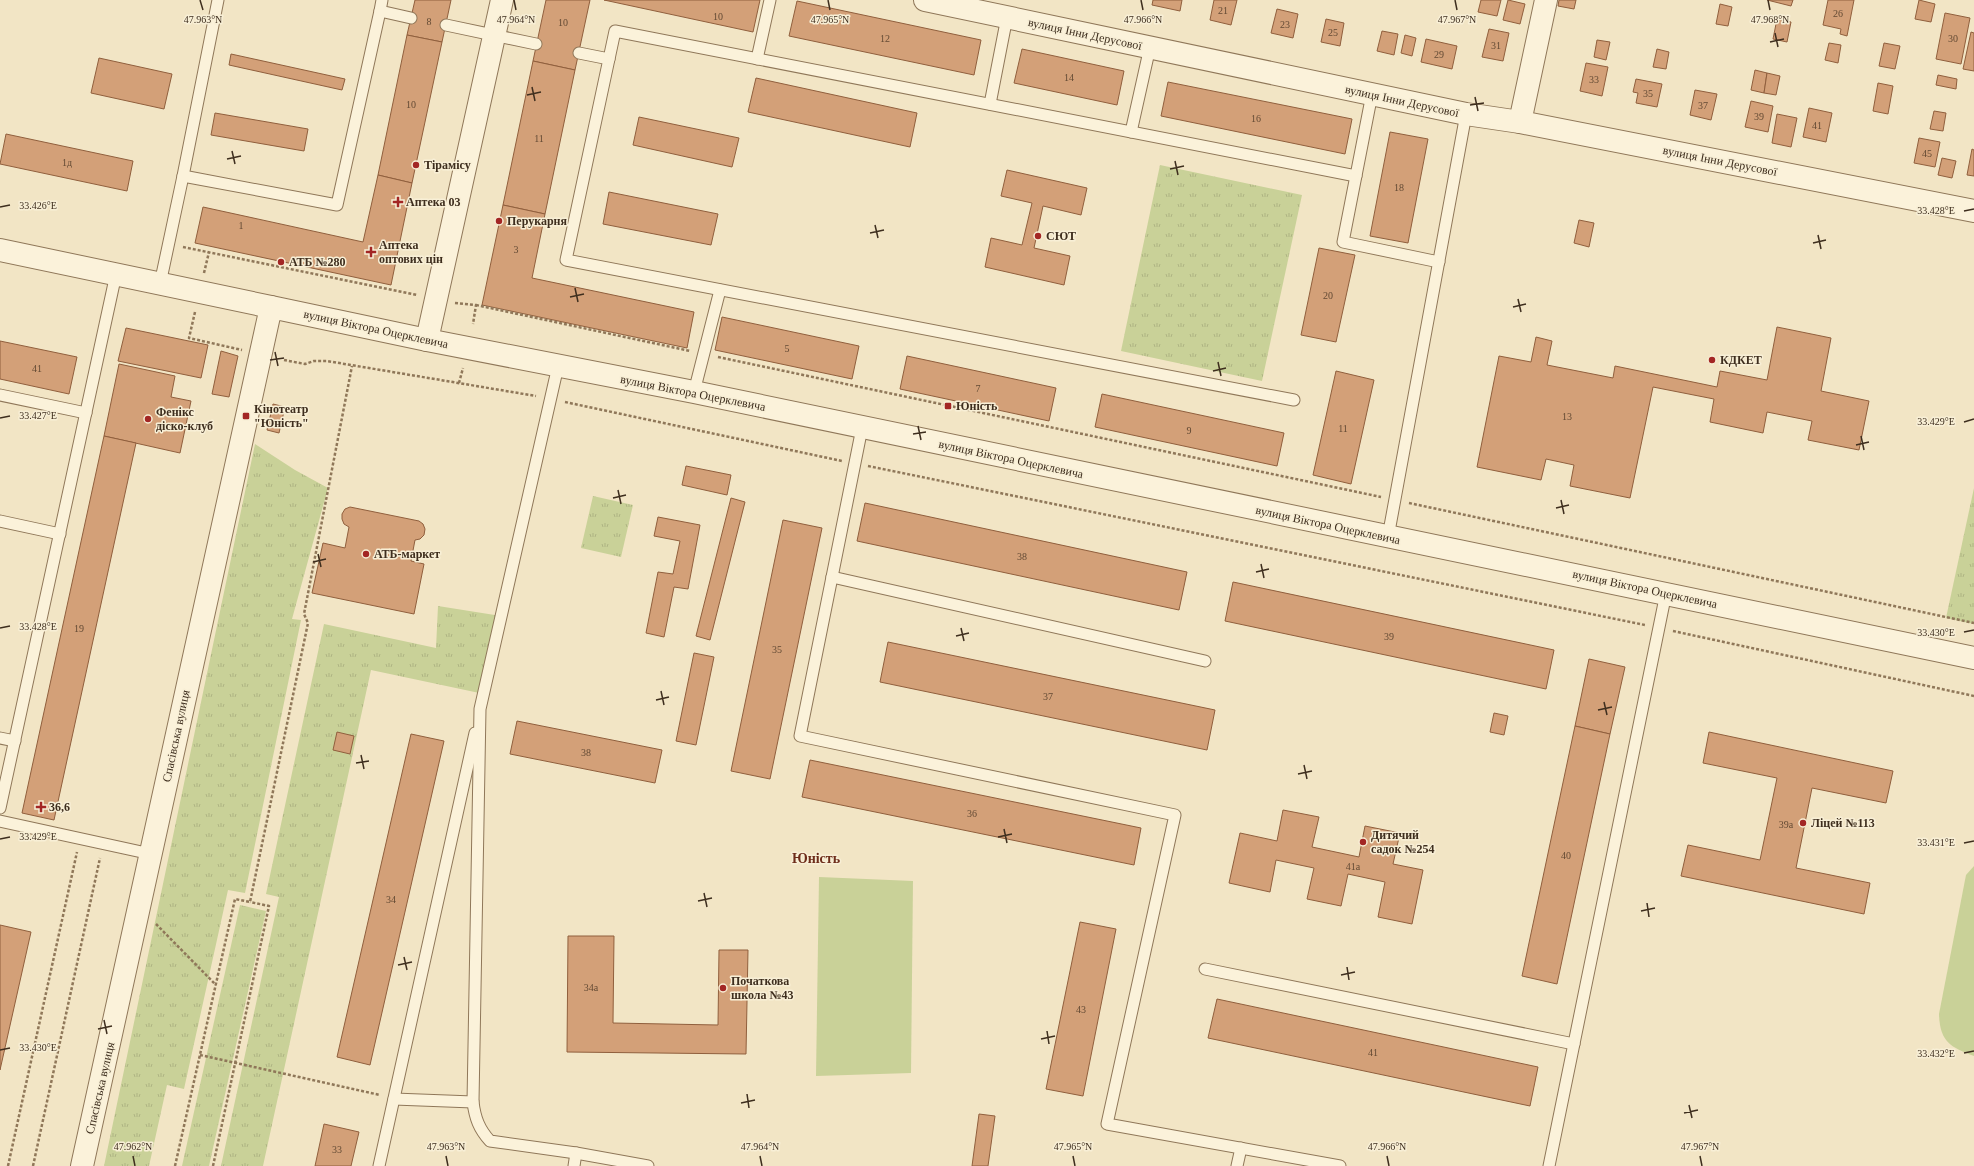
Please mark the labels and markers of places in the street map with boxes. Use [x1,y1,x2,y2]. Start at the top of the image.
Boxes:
place label: Тірамісу [424,158,471,172]
marker: Тірамісу [411,160,421,170]
place label: Аптека 03 [406,195,461,209]
marker: Аптека 03 [393,197,403,207]
place label: Перукарня [507,214,567,228]
marker: Перукарня [494,216,504,226]
place label: СЮТ [1046,229,1076,243]
marker: СЮТ [1033,231,1043,241]
place label: Аптека оптових цін [379,238,443,266]
marker: Аптека оптових цін [366,247,376,257]
place label: АТБ №280 [289,255,346,269]
marker: АТБ №280 [276,257,286,267]
place label: КДКЕТ [1720,353,1762,367]
marker: КДКЕТ [1707,355,1717,365]
place label: Юність [956,399,998,413]
marker: Юність [943,401,953,411]
place label: Кінотеатр "Юність" [254,402,309,430]
place label: Фенікс діско-клуб [156,405,213,433]
marker: Кінотеатр "Юність" [241,411,251,421]
marker: Фенікс діско-клуб [143,414,153,424]
place label: АТБ-маркет [374,547,440,561]
marker: АТБ-маркет [361,549,371,559]
place label: 36,6 [49,800,70,814]
marker: 36,6 [36,802,46,812]
place label: Ліцей №113 [1811,816,1875,830]
marker: Ліцей №113 [1798,818,1808,828]
place label: Дитячий садок №254 [1371,828,1435,856]
marker: Дитячий садок №254 [1358,837,1368,847]
place label: Початкова школа №43 [731,974,794,1002]
marker: Початкова школа №43 [718,983,728,993]

